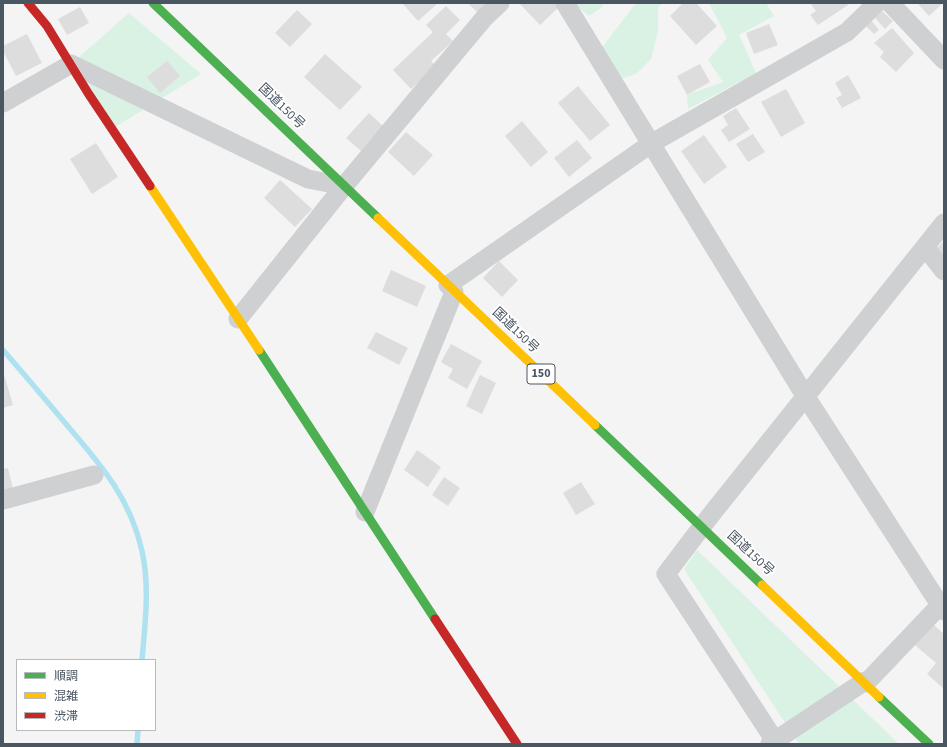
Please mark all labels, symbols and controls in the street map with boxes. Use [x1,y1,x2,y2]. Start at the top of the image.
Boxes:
street label: 国道150号 [255,81,307,133]
street label: 国道150号 [489,305,541,357]
road number: 150 [527,364,555,384]
street label: 国道150号 [723,528,777,580]
legend [16,659,156,731]
text: 順調 [54,668,78,685]
text: 混雑 [54,688,78,705]
text: 渋滞 [54,708,78,725]

